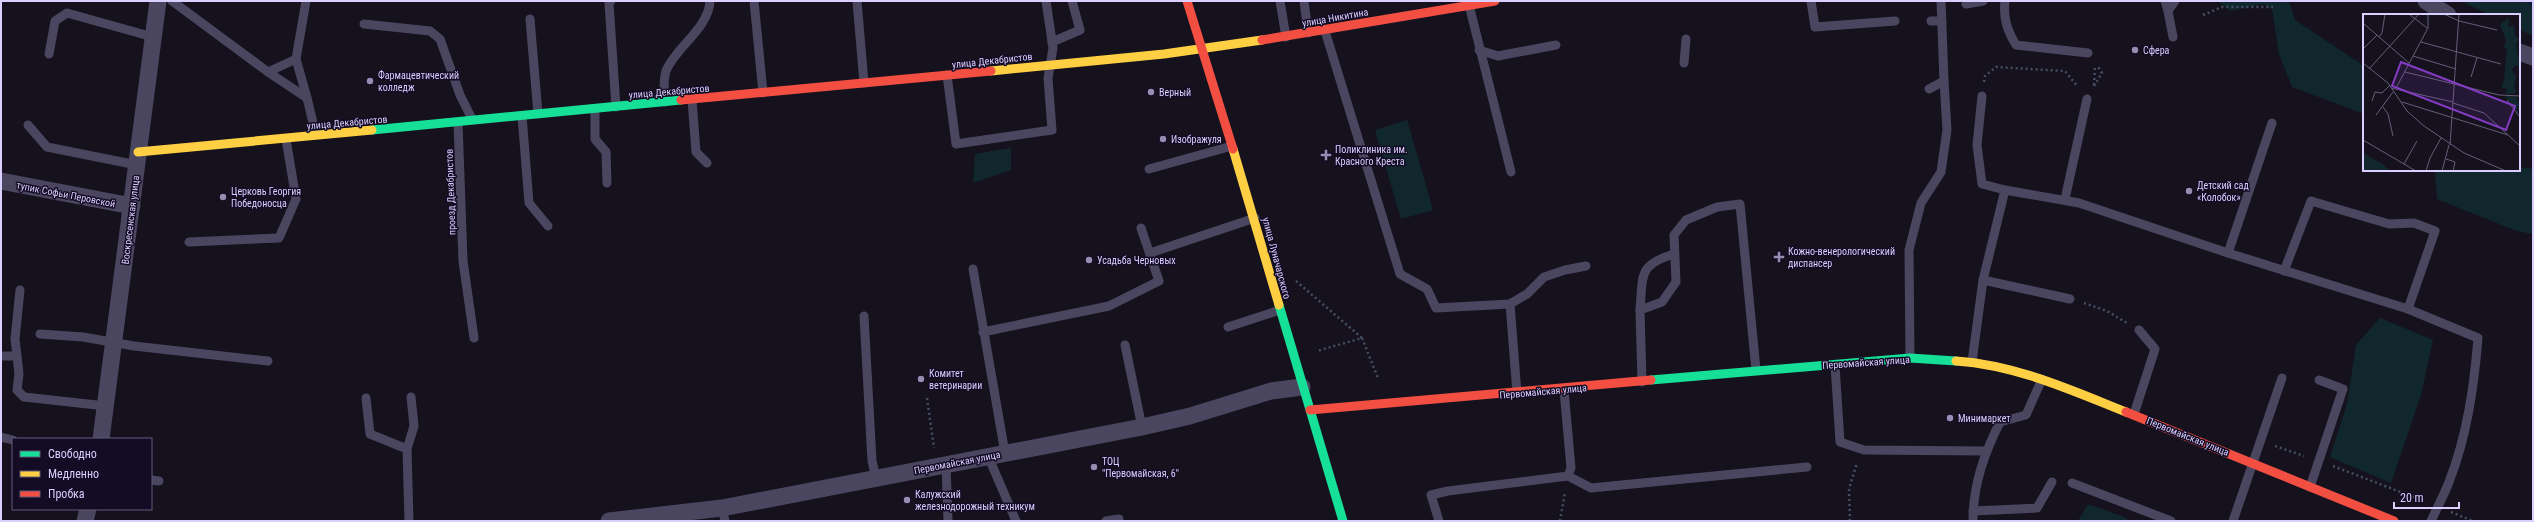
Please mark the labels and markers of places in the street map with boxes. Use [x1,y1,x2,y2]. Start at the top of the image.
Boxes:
marker: Сфера [2130,45,2140,55]
place label: Сфера [2143,45,2170,56]
place label: Фармацевтический колледж [378,69,459,93]
marker: Фармацевтический колледж [365,76,375,86]
marker: Верный [1146,87,1156,97]
place label: Верный [1159,87,1191,98]
marker: Изображуля [1158,134,1168,144]
place label: Изображуля [1171,134,1222,145]
place label: Поликлиника им. Красного Креста [1335,144,1408,167]
marker: Поликлиника им. Красного Креста [1320,149,1332,161]
place label: Детский сад «Колобок» [2197,180,2249,203]
place label: Церковь Георгия Победоносца [231,186,301,209]
marker: Детский сад «Колобок» [2184,186,2194,196]
marker: Церковь Георгия Победоносца [218,192,228,202]
place label: Кожно-венерологический диспансер [1788,246,1895,269]
marker: Кожно-венерологический диспансер [1773,251,1785,263]
marker: Усадьба Черновых [1084,255,1094,265]
place label: Усадьба Черновых [1097,255,1176,266]
place label: Комитет ветеринарии [929,368,982,391]
marker: Комитет ветеринарии [916,374,926,384]
marker: Минимаркет [1945,413,1955,423]
place label: Минимаркет [1958,413,2011,424]
place label: ТОЦ "Первомайская, 6" [1102,456,1179,479]
marker: ТОЦ "Первомайская, 6" [1089,462,1099,472]
place label: Калужский железнодорожный техникум [915,489,1035,512]
marker: Калужский железнодорожный техникум [902,495,912,505]

